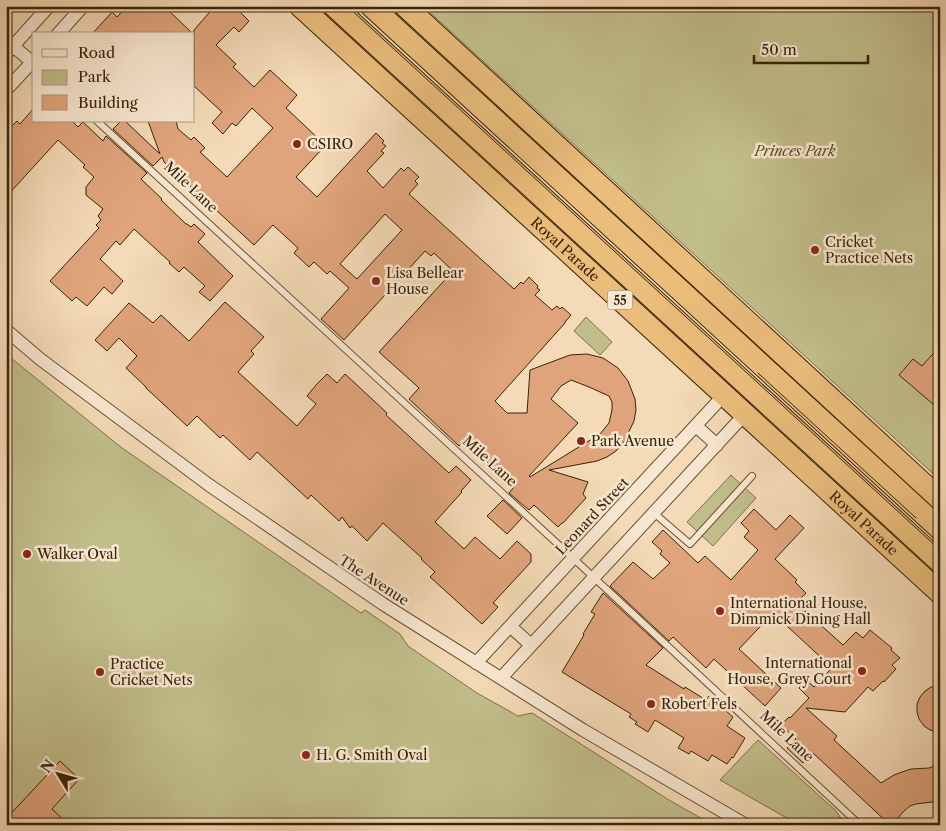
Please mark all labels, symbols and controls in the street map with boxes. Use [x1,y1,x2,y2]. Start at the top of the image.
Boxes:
legend [32,32,195,122]
scale bar [754,32,867,64]
text: 50 m [761,40,797,59]
text: Road [78,43,115,62]
text: Park [78,67,112,86]
text: Building [78,93,138,112]
place label: CSIRO [307,135,353,153]
marker: CSIRO [291,138,303,150]
park label: Princes Park [754,142,836,160]
street label: Mile Lane [160,157,222,217]
street label: Royal Parade [527,213,604,286]
place label: Cricket Practice Nets [825,233,913,267]
marker: Cricket Practice Nets [809,244,821,256]
place label: Lisa Bellear House [386,264,464,298]
marker: Lisa Bellear House [370,275,382,287]
road number: 55 [608,290,632,310]
street label: Mile Lane [459,432,521,490]
place label: Park Avenue [591,432,674,450]
marker: Park Avenue [575,435,587,447]
street label: Leonard Street [552,473,633,558]
street label: Royal Parade [826,487,902,559]
place label: Walker Oval [36,545,118,563]
marker: Walker Oval [21,548,33,560]
street label: The Avenue [336,551,413,609]
place label: International House, Dimmick Dining Hall [730,594,871,628]
marker: International House, Dimmick Dining Hall [714,605,726,617]
place label: International House, Grey Court [727,654,852,688]
place label: Practice Cricket Nets [110,655,192,689]
marker: International House, Grey Court [856,665,868,677]
marker: Practice Cricket Nets [94,666,106,678]
place label: Robert Fels [661,695,737,713]
marker: Robert Fels [645,698,657,710]
street label: Mile Lane [756,706,818,766]
place label: H. G. Smith Oval [316,746,427,764]
north arrow [32,748,82,798]
marker: H. G. Smith Oval [300,749,312,761]
text: N [37,756,58,776]

